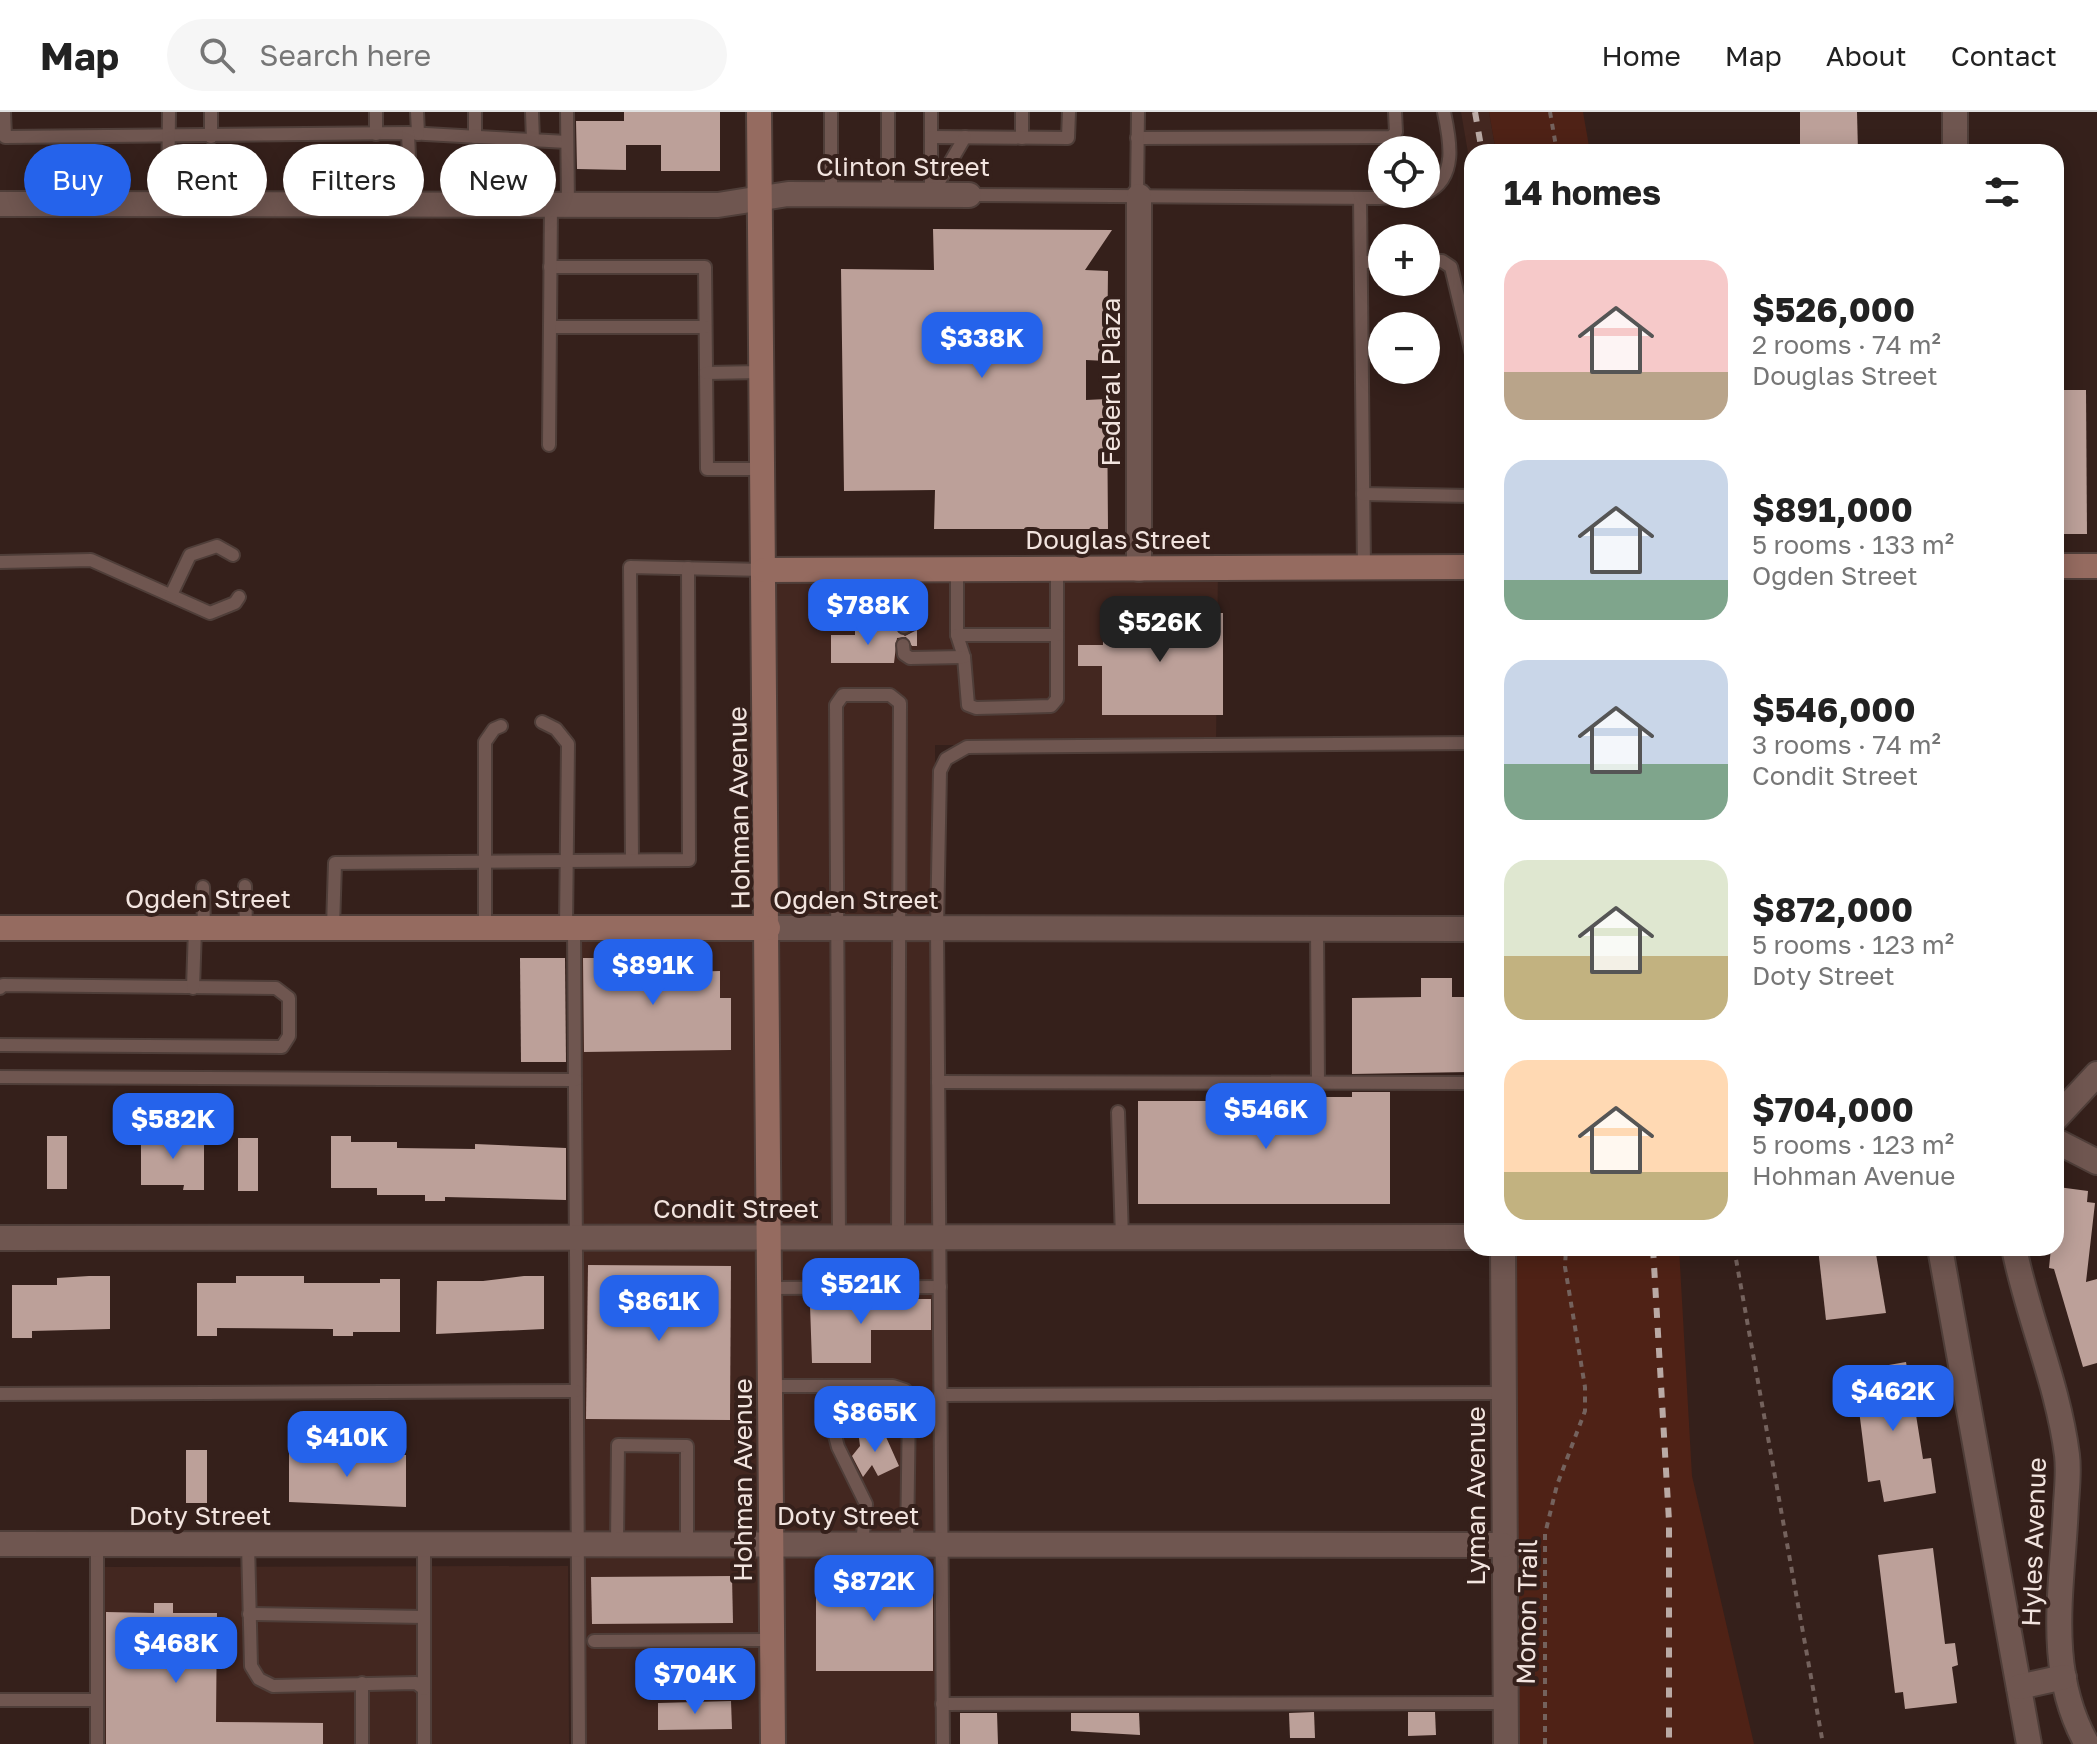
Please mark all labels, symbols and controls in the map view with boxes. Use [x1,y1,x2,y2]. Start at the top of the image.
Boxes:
search box [167,19,727,91]
text: Map [40,33,119,78]
icon: search [195,33,239,77]
text: Search here [259,37,431,73]
text: Home [1602,39,1681,72]
text: Map [1725,39,1782,72]
text: About [1826,39,1907,72]
text: Contact [1951,39,2057,72]
map controls [1368,136,1440,384]
button: locate [1368,136,1440,208]
chip: Buy [24,144,131,216]
chip: Rent [147,144,267,216]
chip: Filters [283,144,424,216]
chip: New [440,144,556,216]
street label: Clinton Street [816,151,990,182]
icon: filters [1980,170,2024,214]
text: 14 homes [1504,172,1661,212]
button: + [1368,224,1440,296]
text: $526,000 [1752,289,1915,329]
icon: home [1568,292,1664,388]
street label: Federal Plaza [1095,298,1126,466]
pin: $338K [926,312,1038,380]
button: − [1368,312,1440,384]
text: $338K [940,322,1024,353]
text: 2 rooms · 74 m² [1752,329,1941,360]
text: Douglas Street [1752,360,1938,391]
text: $891,000 [1752,489,1913,529]
icon: home [1568,492,1664,588]
street label: Douglas Street [1025,524,1211,555]
text: 5 rooms · 133 m² [1752,529,1954,560]
text: Ogden Street [1752,560,1918,591]
pin: $788K [812,579,924,647]
text: $788K [826,589,910,620]
pin: $526K [1104,596,1216,664]
text: $526K [1118,606,1202,637]
text: $546,000 [1752,689,1916,729]
icon: home [1568,692,1664,788]
street label: Hohman Avenue [721,706,756,910]
text: 3 rooms · 74 m² [1752,729,1941,760]
text: Condit Street [1752,760,1918,791]
street label: Ogden Street [125,883,291,914]
street label: Ogden Street [773,884,939,915]
text: $872,000 [1752,889,1913,929]
icon: home [1568,892,1664,988]
text: 5 rooms · 123 m² [1752,929,1954,960]
pin: $891K [597,939,709,1007]
text: $891K [612,949,694,980]
text: Doty Street [1752,960,1895,991]
pin: $546K [1210,1083,1322,1151]
text: $704,000 [1752,1089,1914,1129]
icon: home [1568,1092,1664,1188]
pin: $582K [117,1093,229,1161]
text: $546K [1224,1093,1308,1124]
text: $582K [131,1103,215,1134]
text: 5 rooms · 123 m² [1752,1129,1954,1160]
text: Hohman Avenue [1752,1160,1955,1191]
street label: Condit Street [653,1193,819,1224]
pin: $521K [805,1258,917,1326]
text: $521K [820,1268,902,1299]
pin: $861K [603,1275,715,1343]
text: $861K [618,1285,700,1316]
pin: $462K [1837,1365,1949,1433]
text: $462K [1851,1375,1935,1406]
street label: Hohman Avenue [727,1378,758,1582]
pin: $865K [819,1386,931,1454]
text: $865K [832,1396,918,1427]
street label: Lyman Avenue [1460,1406,1491,1586]
pin: $410K [291,1411,403,1479]
text: $410K [306,1421,388,1452]
street label: Hyles Avenue [2015,1457,2052,1627]
street label: Doty Street [129,1500,271,1531]
street label: Doty Street [777,1500,919,1531]
street label: Monon Trail [1510,1539,1543,1685]
pin: $872K [818,1555,930,1623]
text: $872K [833,1565,915,1596]
pin: $468K [120,1617,232,1685]
text: $468K [133,1627,219,1658]
pin: $704K [639,1648,751,1716]
text: $704K [653,1658,737,1689]

